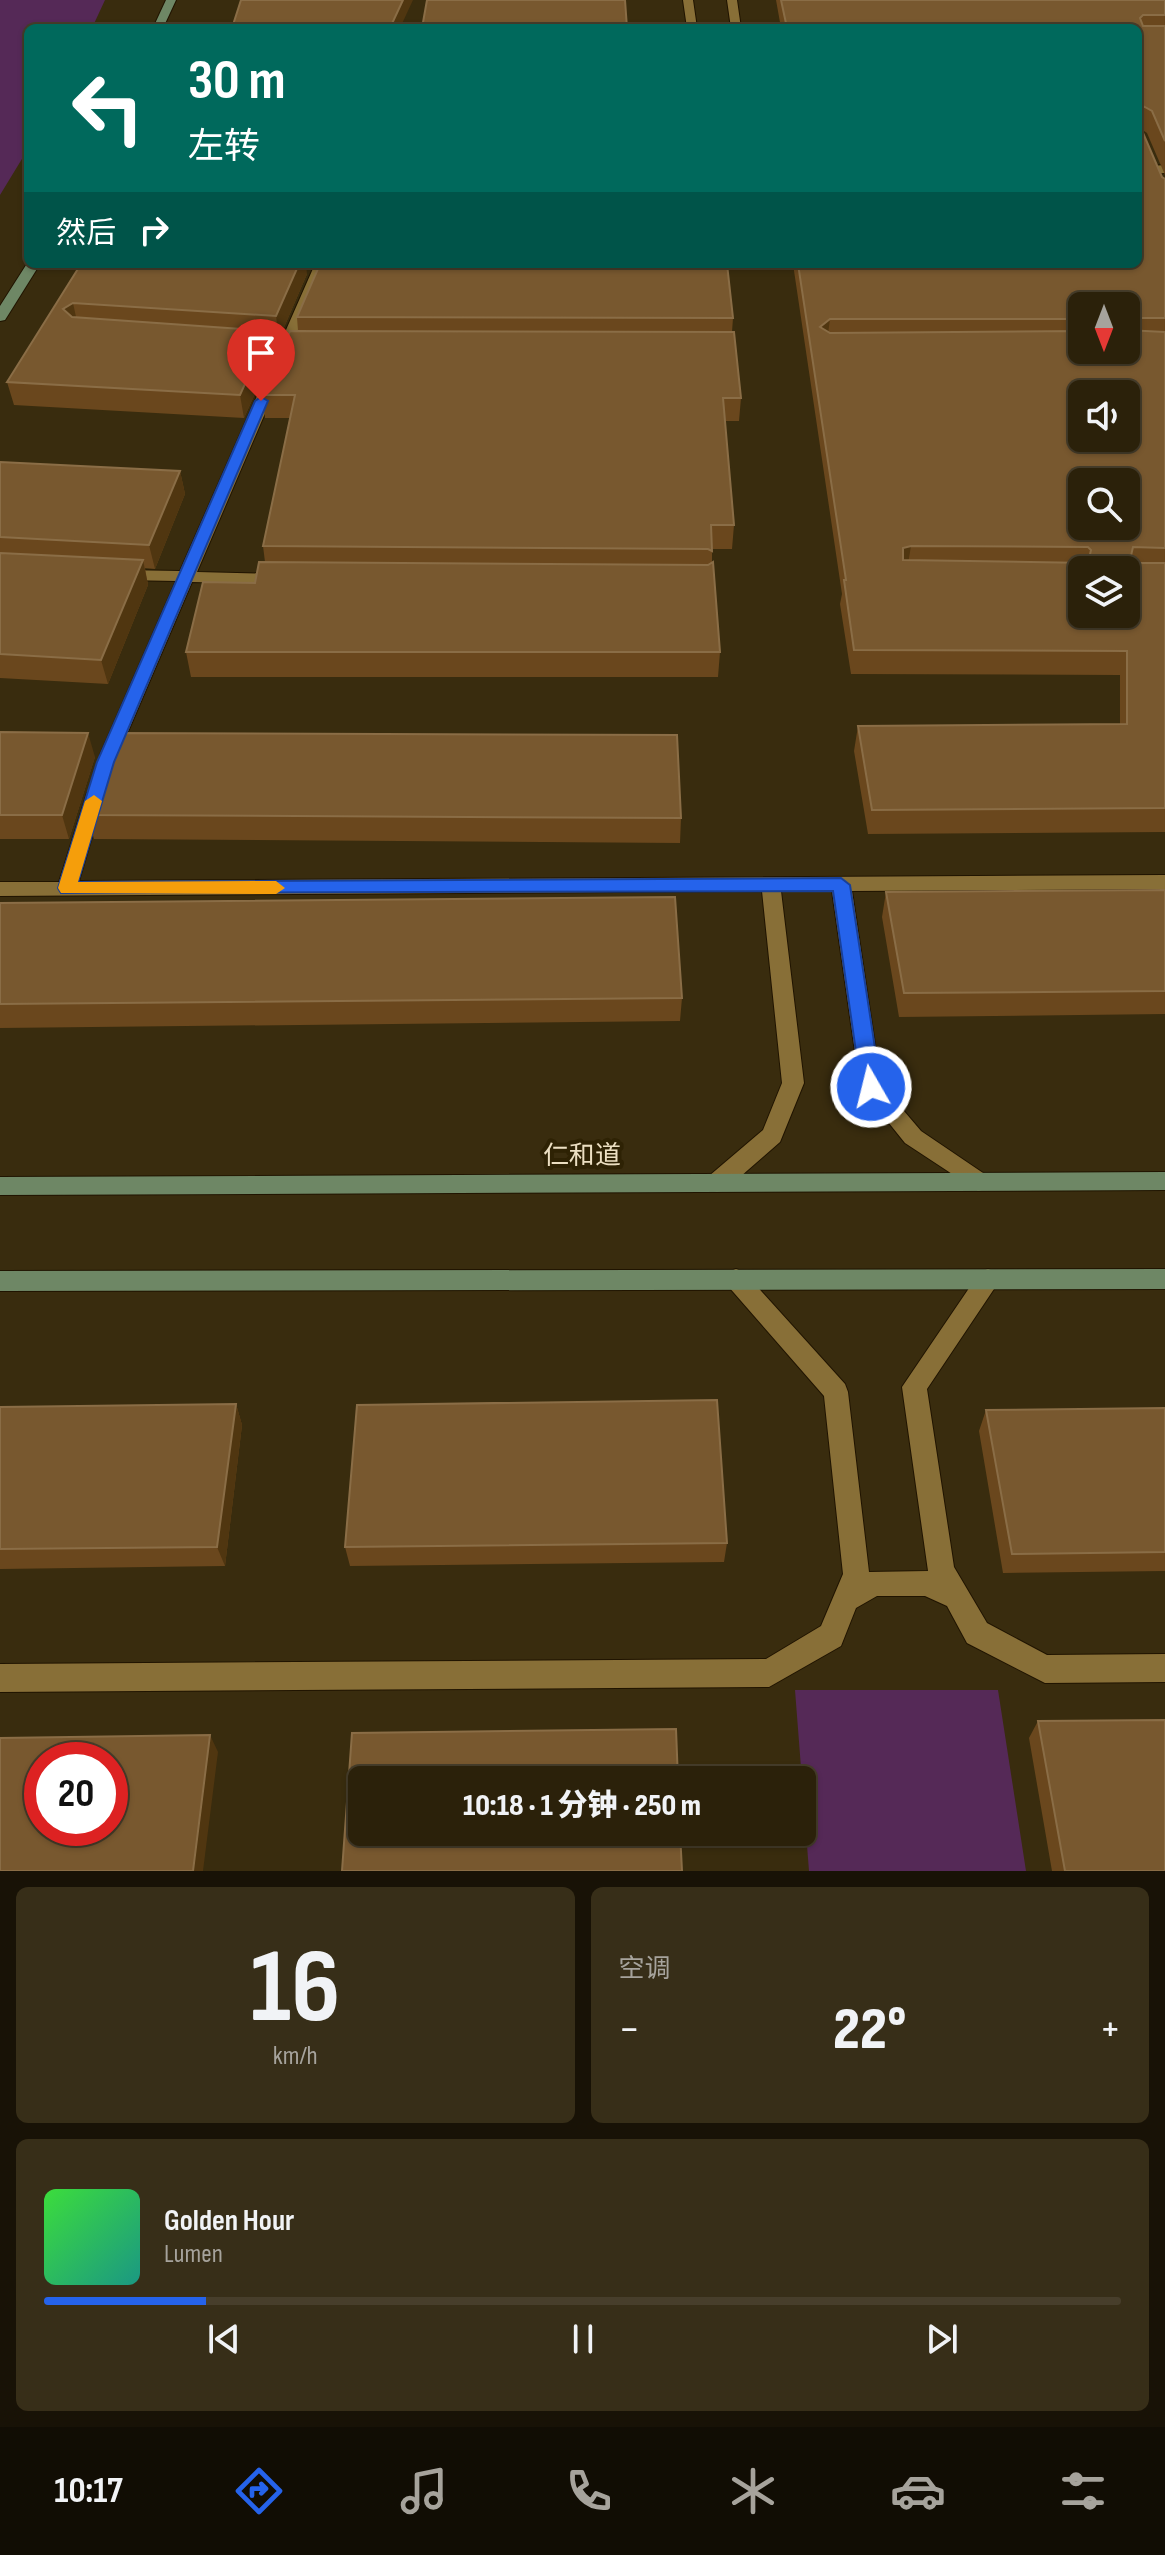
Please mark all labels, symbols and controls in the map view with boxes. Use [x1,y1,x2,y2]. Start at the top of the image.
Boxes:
text: 30 m [188,48,286,115]
icon: left [56,56,160,160]
text: 左转 [188,126,260,169]
icon: right [132,208,176,252]
text: 然后 [56,216,116,252]
north arrow [1068,292,1140,364]
map controls [1068,292,1140,628]
pin [227,319,295,401]
icon: arrive [239,331,283,375]
button: sound [1068,380,1140,452]
button: search [1068,468,1140,540]
button: layers [1068,556,1140,628]
position arrow [829,1045,913,1129]
street label: 仁和道 [543,1141,621,1172]
speed limit sign: 20 [24,1742,128,1846]
text: 10:18 · 1 分钟 · 250 m [463,1788,701,1824]
text: 16 [250,1926,340,2051]
text: 空调 [619,1954,671,1985]
text: 22° [833,1994,906,2066]
text: − [619,2003,640,2056]
text: + [1099,2003,1121,2056]
text: km/h [273,2041,318,2072]
text: Golden Hour [164,2203,294,2239]
text: Lumen [164,2239,223,2270]
icon: previous [202,2317,246,2361]
icon: pause [561,2317,605,2361]
icon: next [920,2317,964,2361]
icon: directions [231,2463,287,2519]
icon: music [396,2463,452,2519]
icon: phone [561,2463,617,2519]
icon: climate [725,2463,781,2519]
icon: car [890,2463,946,2519]
icon: filters [1055,2463,1111,2519]
text: 10:17 [54,2470,123,2513]

